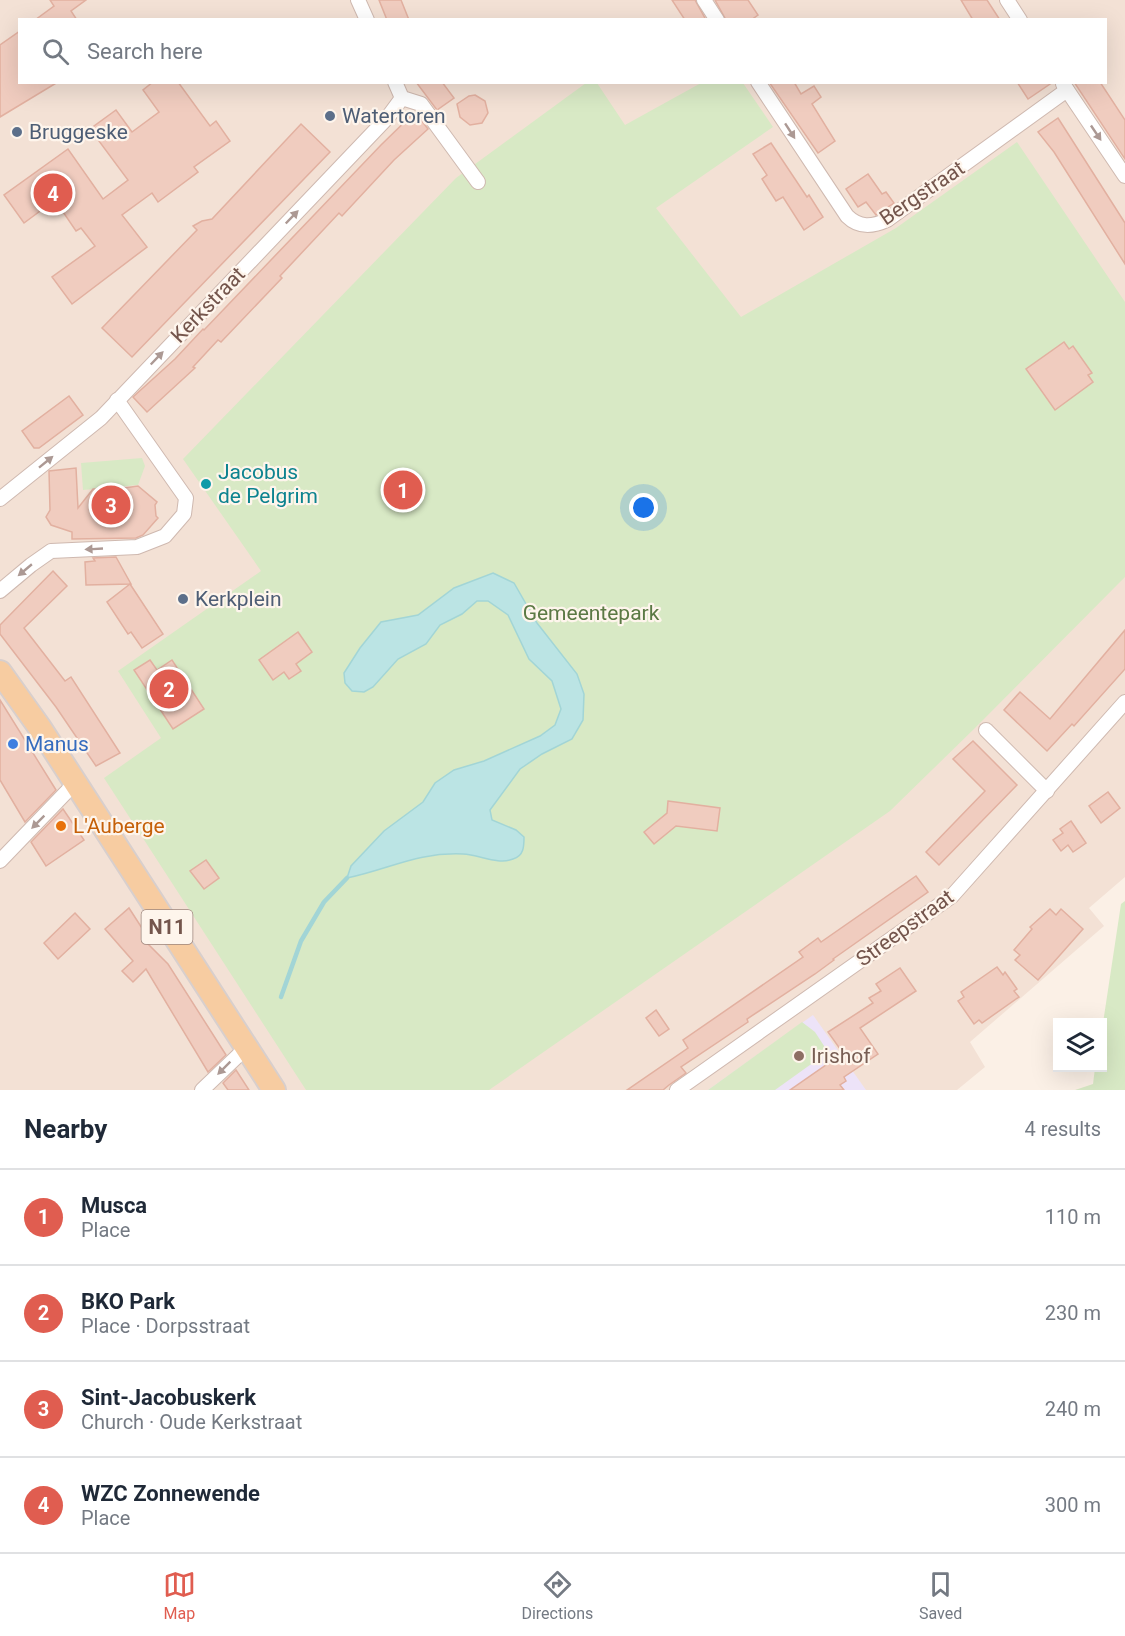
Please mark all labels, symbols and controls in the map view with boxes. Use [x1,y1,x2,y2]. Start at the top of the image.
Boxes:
search box [18,18,1107,84]
icon: search [39,35,72,68]
text: Search here [87,39,203,64]
place label: Watertoren [342,104,446,128]
marker: Watertoren [323,109,337,123]
place label: Bruggeske [29,120,128,144]
one-way arrow [784,123,796,139]
marker: Bruggeske [10,125,24,139]
one-way arrow [1090,125,1101,141]
street label: Bergstraat [875,156,969,230]
pin: 4 [34,170,72,216]
one-way arrow [285,210,299,225]
street label: Kerkstraat [166,262,250,348]
one-way arrow [150,351,164,366]
one-way arrow [38,457,53,469]
place label: Jacobus de Pelgrim [218,460,318,508]
pin: 1 [384,468,422,512]
marker: Jacobus de Pelgrim [199,477,213,491]
pin: 3 [92,482,130,528]
your location [629,493,658,522]
one-way arrow [85,545,104,554]
one-way arrow [18,563,33,576]
place label: Kerkplein [195,587,282,611]
marker: Kerkplein [176,592,190,606]
park label: Gemeentepark [523,601,660,625]
pin: 2 [150,666,188,712]
place label: Manus [25,732,89,756]
marker: Manus [6,737,20,751]
place label: L'Auberge [73,814,165,838]
one-way arrow [31,815,45,830]
marker: L'Auberge [54,819,68,833]
street label: Streepstraat [852,885,958,971]
road number: N11 [142,910,192,944]
map controls [1053,1018,1107,1072]
button: layers [1053,1018,1107,1072]
place label: Irishof [811,1044,871,1068]
marker: Irishof [792,1049,806,1063]
one-way arrow [217,1061,231,1075]
text: Nearby [24,1114,107,1144]
text: 4 results [1025,1117,1101,1141]
text: Musca [81,1193,147,1218]
text: 1 [38,1205,49,1229]
text: 110 m [1045,1205,1101,1229]
text: Place [81,1218,130,1242]
text: BKO Park [81,1289,175,1314]
text: 2 [38,1301,49,1325]
text: 230 m [1045,1301,1101,1325]
text: Place · Dorpsstraat [81,1314,250,1338]
text: Sint-Jacobuskerk [81,1385,256,1410]
text: 3 [38,1397,49,1421]
text: 240 m [1045,1397,1101,1421]
text: Church · Oude Kerkstraat [81,1410,302,1434]
text: WZC Zonnewende [81,1481,260,1506]
text: 4 [38,1493,49,1517]
text: 300 m [1045,1493,1101,1517]
text: Place [81,1506,130,1530]
tab: Map [163,1568,196,1623]
tab: Directions [521,1568,593,1623]
tab: Saved [919,1568,962,1623]

